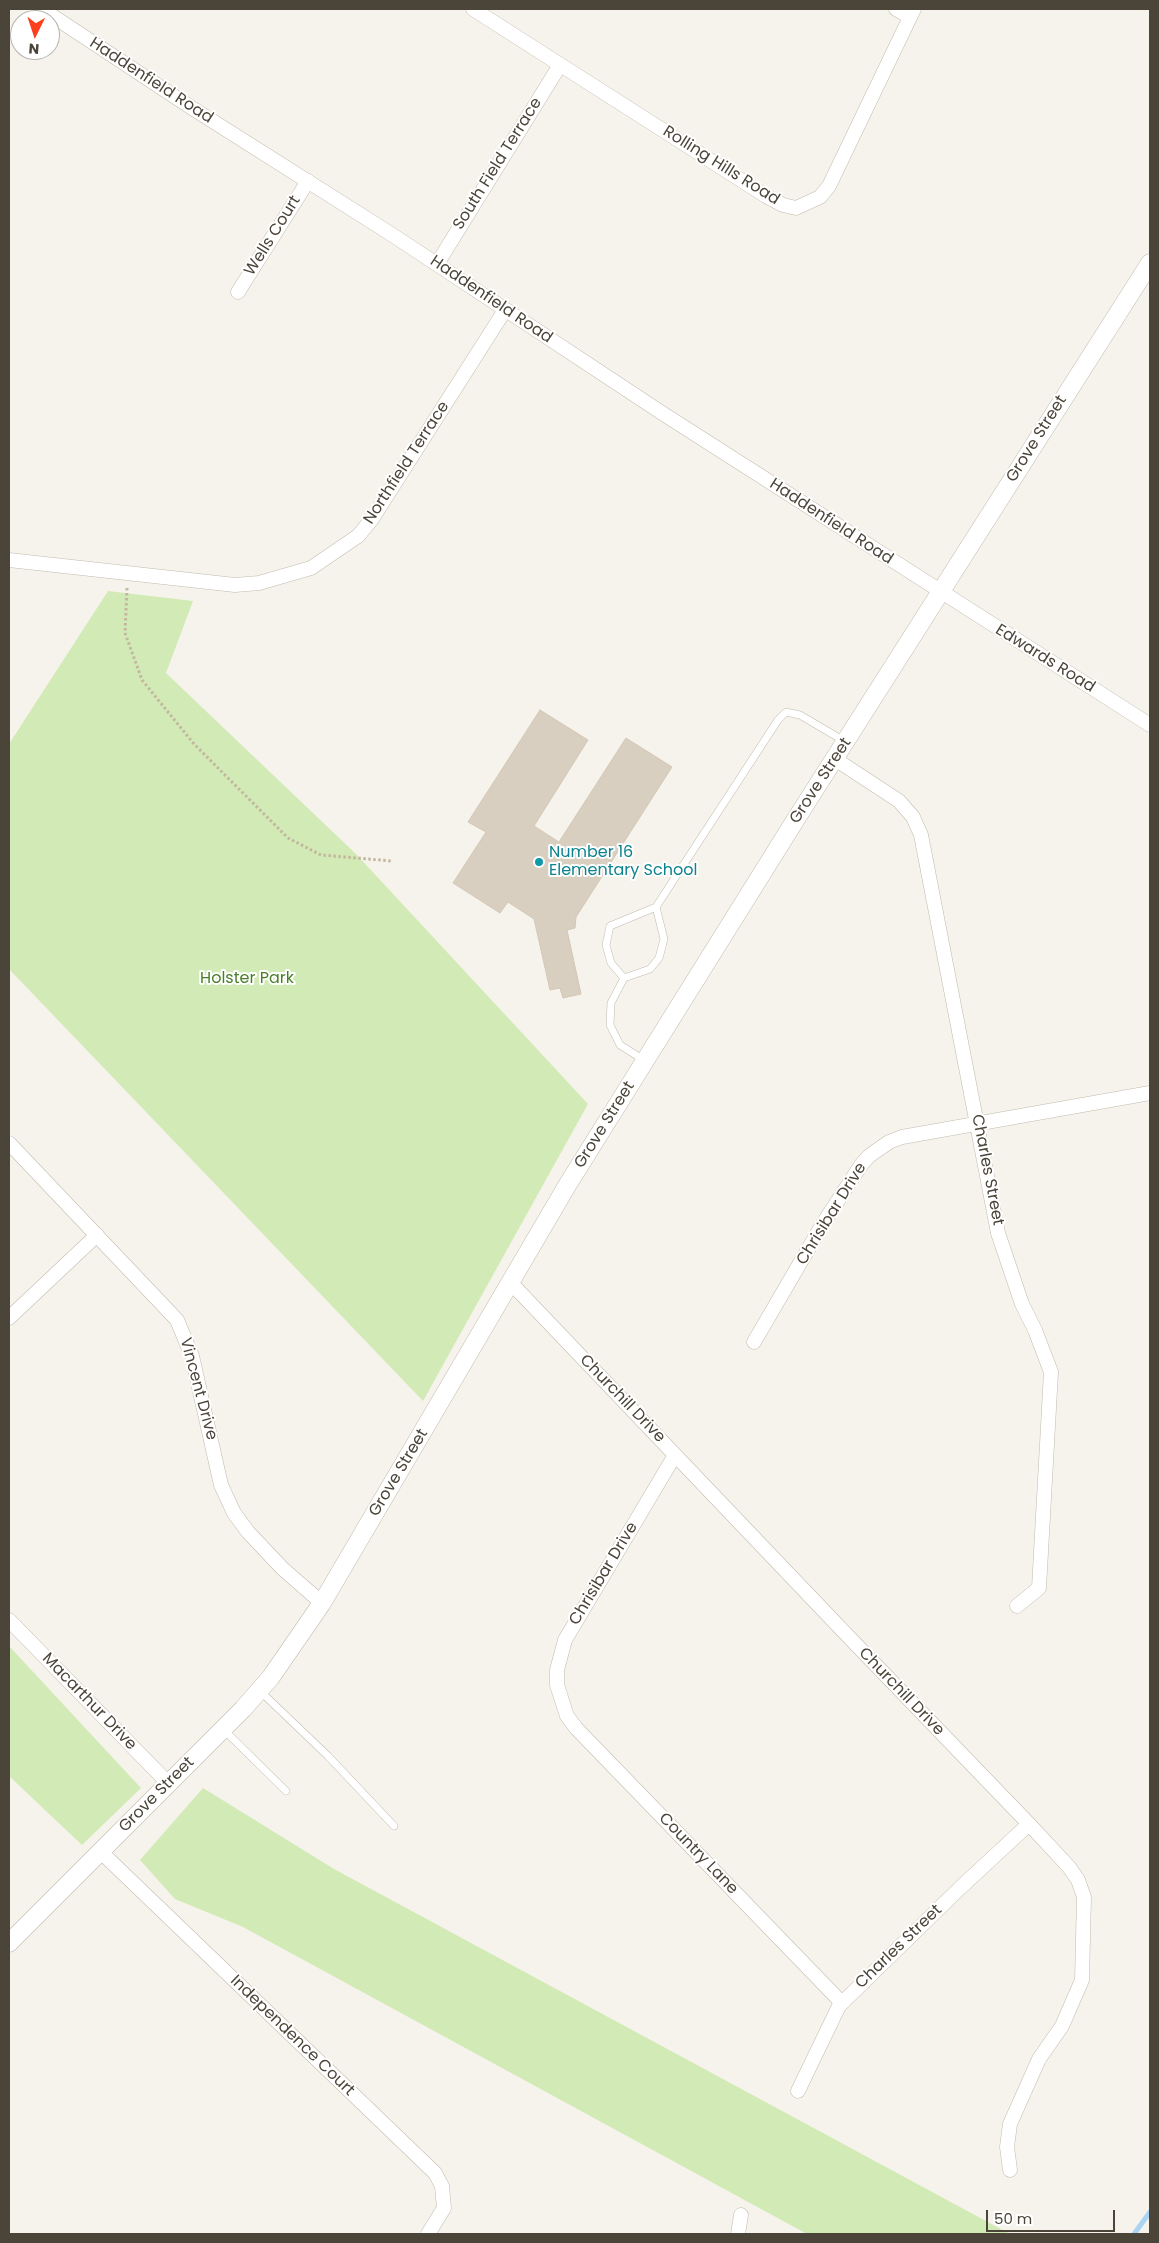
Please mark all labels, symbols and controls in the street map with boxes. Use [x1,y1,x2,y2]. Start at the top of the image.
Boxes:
north arrow [10,10,60,60]
street label: Haddenfield Road [86,34,216,128]
text: N [28,39,40,59]
street label: South Field Terrace [450,94,546,234]
street label: Rolling Hills Road [659,122,783,210]
street label: Wells Court [241,192,305,280]
street label: Haddenfield Road [426,252,556,348]
street label: Grove Street [1003,392,1071,486]
street label: Northfield Terrace [360,398,454,528]
street label: Haddenfield Road [766,475,896,569]
street label: Edwards Road [992,621,1098,697]
street label: Grove Street [786,734,856,828]
place label: Number 16 Elementary School [549,843,697,881]
marker: Number 16 Elementary School [533,856,545,868]
park label: Holster Park [200,969,294,989]
street label: Grove Street [571,1078,639,1172]
street label: Charles Street [967,1113,1007,1227]
street label: Chrisibar Drive [793,1159,871,1269]
street label: Vincent Drive [175,1336,221,1442]
street label: Churchill Drive [575,1351,669,1447]
street label: Grove Street [365,1426,433,1520]
street label: Chrisibar Drive [566,1519,642,1629]
street label: Churchill Drive [854,1644,948,1740]
street label: Macarthur Drive [38,1649,140,1755]
street label: Grove Street [115,1753,199,1837]
street label: Country Lane [654,1809,742,1899]
street label: Charles Street [852,1901,946,1993]
street label: Independence Court [226,1972,358,2100]
scale bar [989,2200,1118,2232]
text: 50 m [994,2208,1032,2229]

